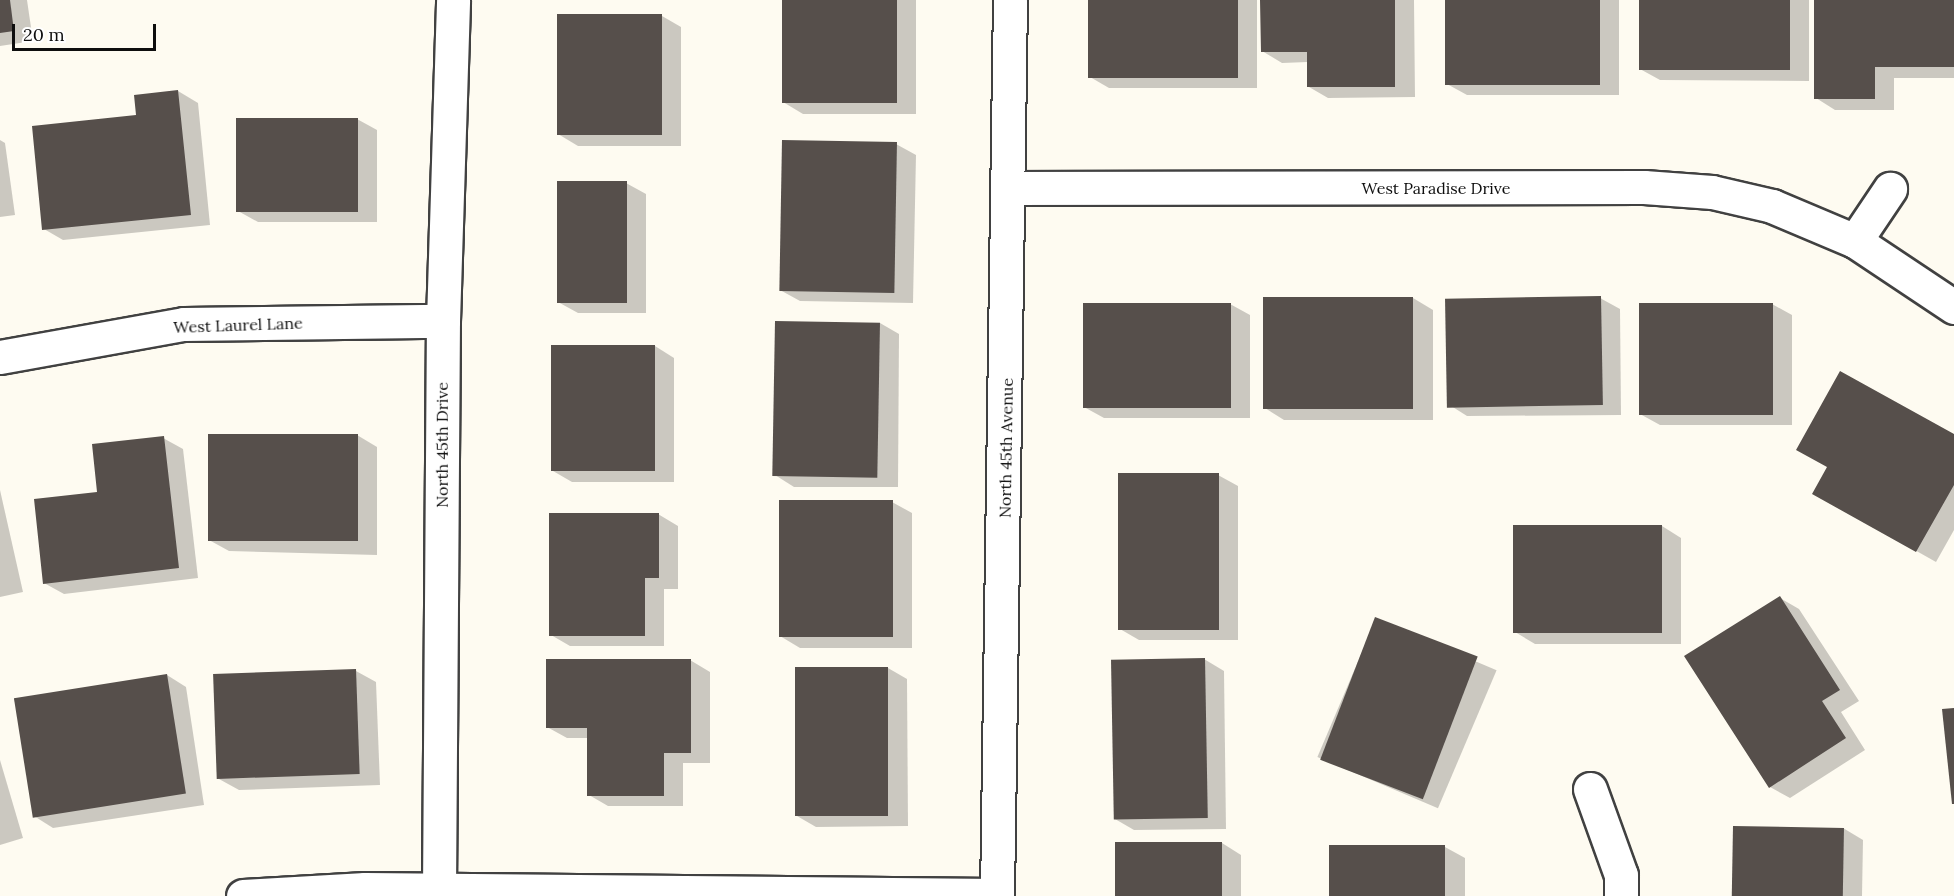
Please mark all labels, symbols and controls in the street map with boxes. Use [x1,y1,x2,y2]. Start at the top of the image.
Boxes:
scale bar [15,12,159,50]
text: 20 m [23,23,65,46]
street label: West Paradise Drive [1361,178,1511,198]
street label: West Laurel Lane [173,313,303,337]
street label: North 45th Avenue [995,378,1017,518]
street label: North 45th Drive [432,382,452,508]

